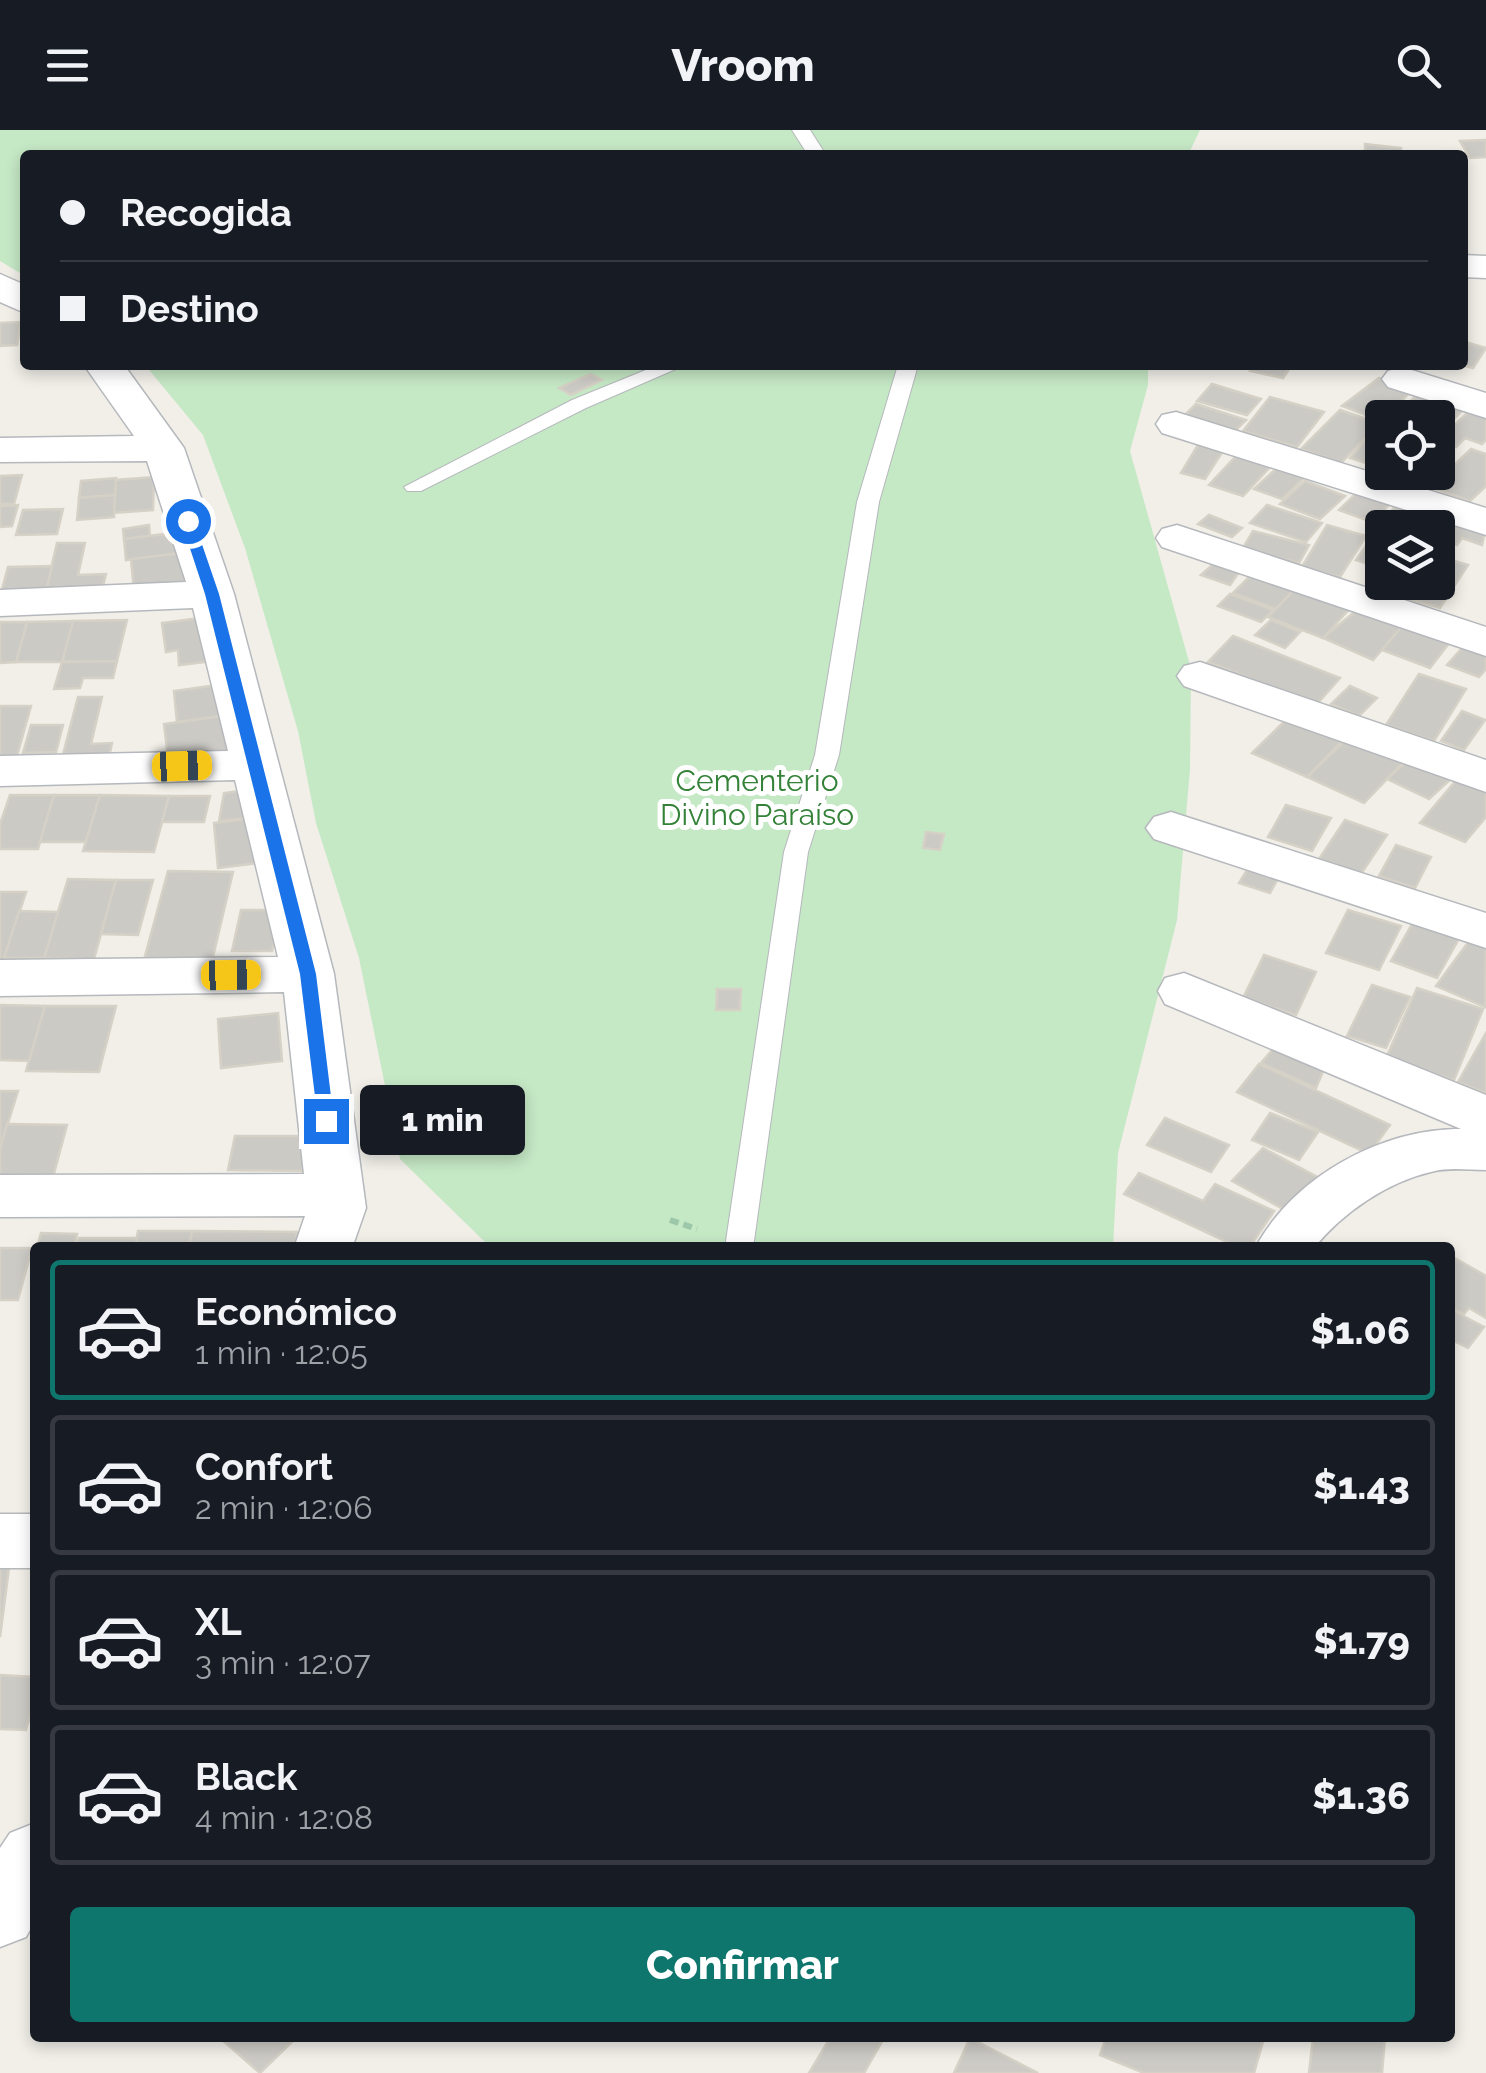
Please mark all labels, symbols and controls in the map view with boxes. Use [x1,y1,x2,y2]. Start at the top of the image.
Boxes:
icon: menu [40,38,95,93]
icon: search [1391,38,1446,93]
text: Vroom [671,39,815,92]
text: Recogida [120,190,292,235]
text: Destino [120,286,259,331]
map controls [1365,400,1455,600]
button: locate [1365,400,1455,490]
route start [166,499,211,544]
button: layers [1365,510,1455,600]
car [151,750,213,782]
park label: Cementerio Divino Paraíso [660,763,854,832]
car [201,959,261,991]
callout: 1 min [361,1086,526,1156]
route end [304,1099,349,1144]
text: 1 min [401,1101,484,1138]
icon: car [75,1285,165,1375]
text: Económico [195,1289,397,1334]
text: $1.06 [1310,1308,1410,1353]
text: 1 min · 12:05 [195,1334,368,1371]
icon: car [75,1440,165,1530]
text: Confort [195,1444,333,1489]
text: $1.43 [1313,1463,1410,1508]
text: 2 min · 12:06 [195,1489,373,1526]
icon: car [75,1595,165,1685]
text: XL [195,1599,242,1644]
text: $1.79 [1313,1618,1410,1663]
text: 3 min · 12:07 [195,1644,371,1681]
icon: car [75,1750,165,1840]
text: Black [195,1754,297,1799]
text: $1.36 [1312,1773,1410,1818]
text: 4 min · 12:08 [195,1799,373,1836]
button: Confirmar [70,1907,1415,2022]

